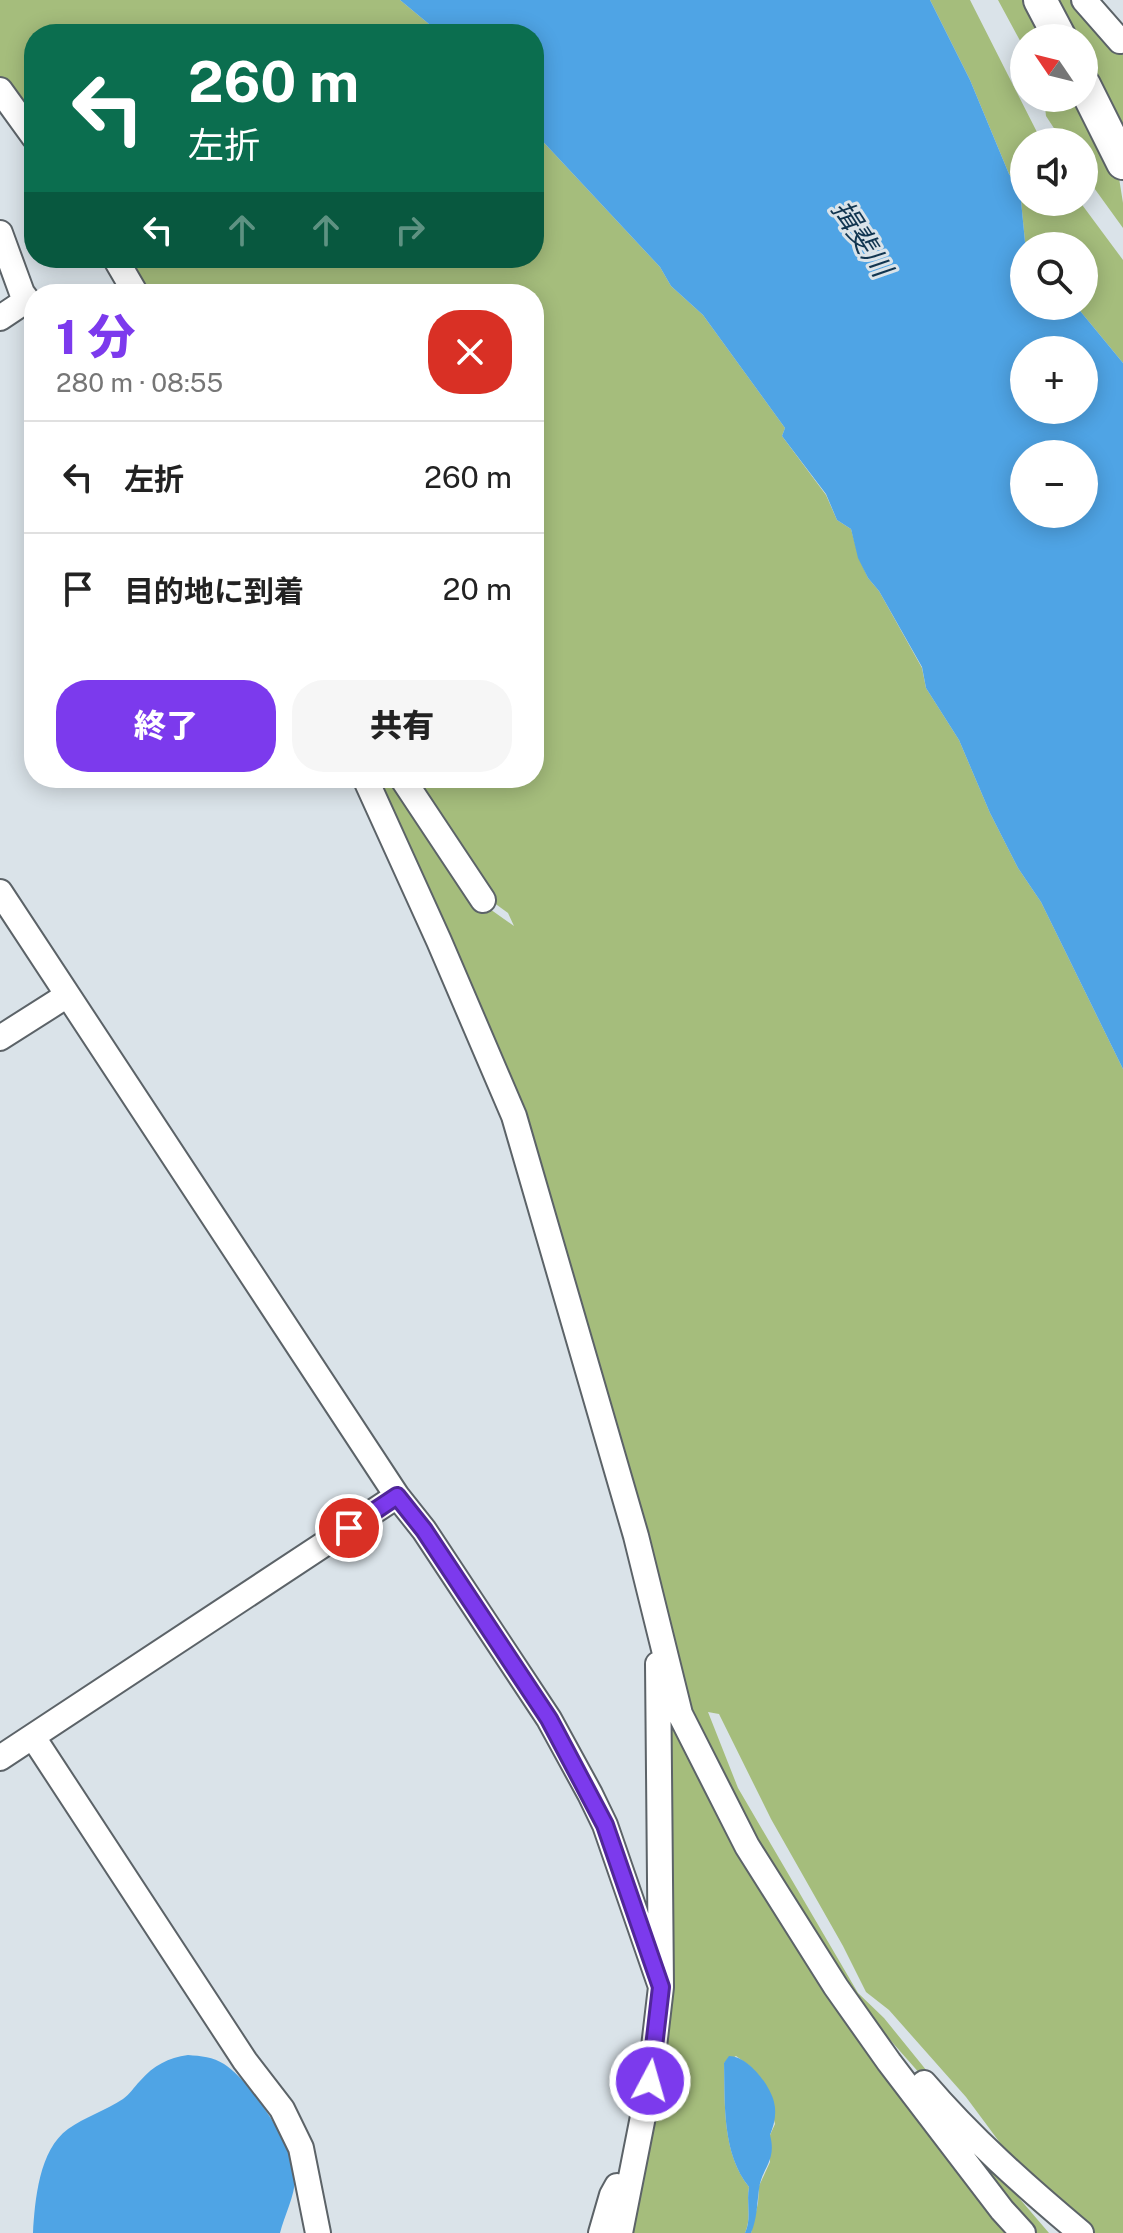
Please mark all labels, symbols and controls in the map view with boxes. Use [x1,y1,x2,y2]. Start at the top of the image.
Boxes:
north arrow [1010,24,1098,112]
map controls [1010,24,1098,528]
text: 260 m [188,49,359,115]
icon: left [56,56,160,160]
text: 左折 [188,124,260,166]
button: sound [1010,128,1098,216]
water label: 揖斐川 [826,194,901,284]
icon: left [136,208,180,252]
icon: ahead [220,208,264,252]
icon: ahead [304,208,348,252]
icon: right [388,208,432,252]
button: search [1010,232,1098,320]
text: 1 分 [56,308,136,365]
button: close [428,310,512,394]
button: + [1010,336,1098,424]
text: 280 m · 08:55 [56,367,223,398]
button: − [1010,440,1098,528]
icon: left [56,455,100,499]
text: 260 m [424,459,512,495]
text: 左折 [124,461,184,497]
icon: arrive [56,567,100,611]
text: 20 m [443,571,512,607]
text: 目的地に到着 [124,573,304,609]
button: 終了 [56,680,276,772]
button: 共有 [292,680,512,772]
pin [315,1494,383,1562]
icon: arrive [327,1506,371,1550]
position arrow [608,2039,692,2123]

